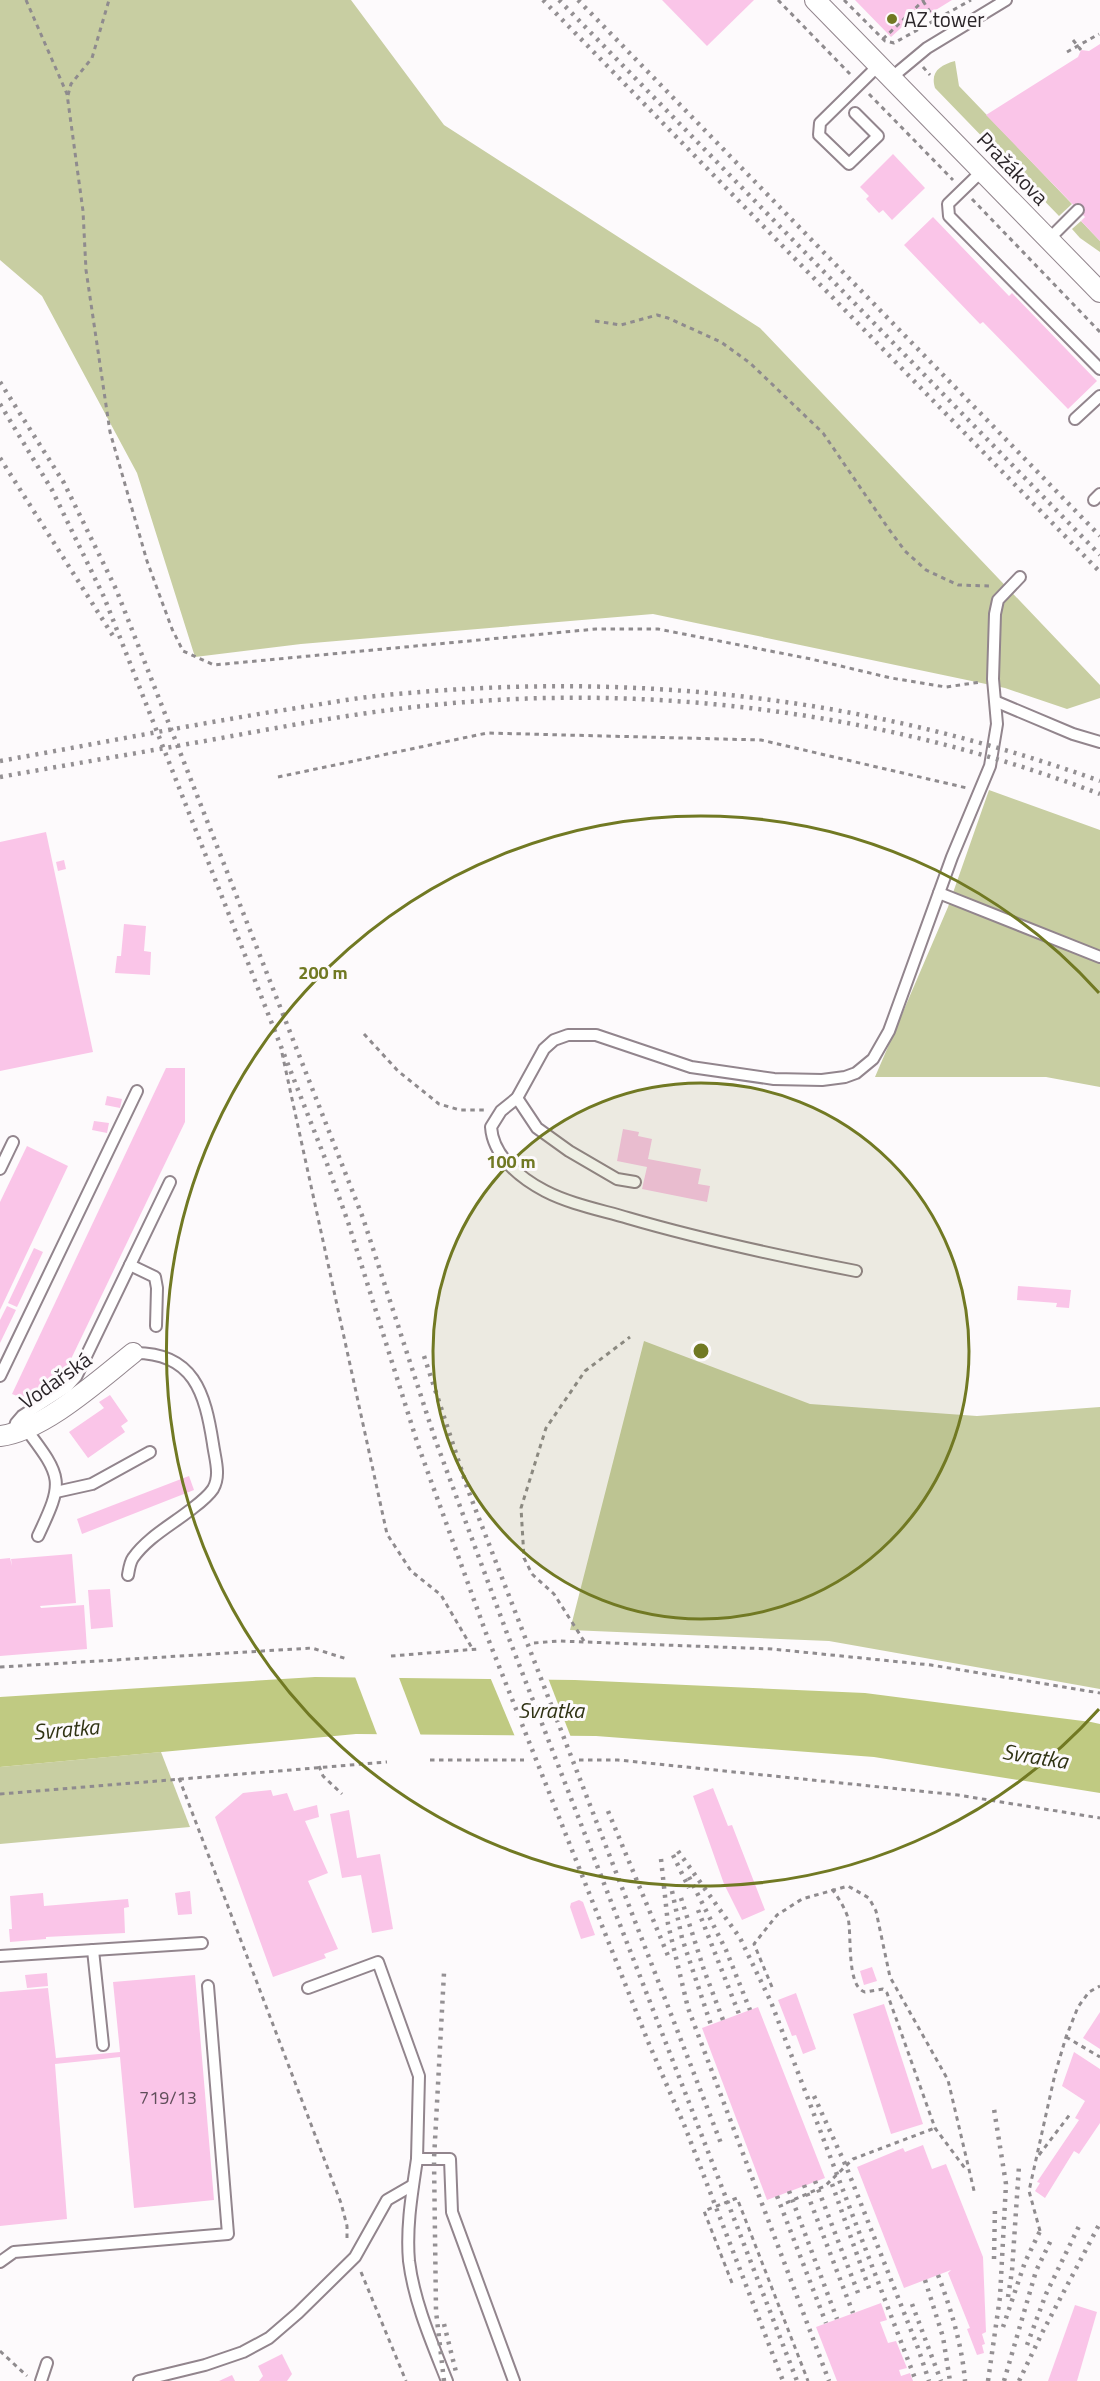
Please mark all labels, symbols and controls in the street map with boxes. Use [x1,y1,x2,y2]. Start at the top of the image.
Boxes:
place label: AZ tower [904,3,985,35]
marker: AZ tower [885,12,899,26]
street label: Pražákova [970,124,1057,212]
text: 200 m [298,959,348,986]
text: 100 m [486,1148,536,1175]
centre of rings [691,1341,711,1361]
street label: Vodařská [12,1343,98,1417]
water label: Svratka [518,1693,586,1727]
water label: Svratka [32,1709,102,1749]
water label: Svratka [1000,1734,1072,1778]
house number: 719/13 [139,2084,197,2111]

